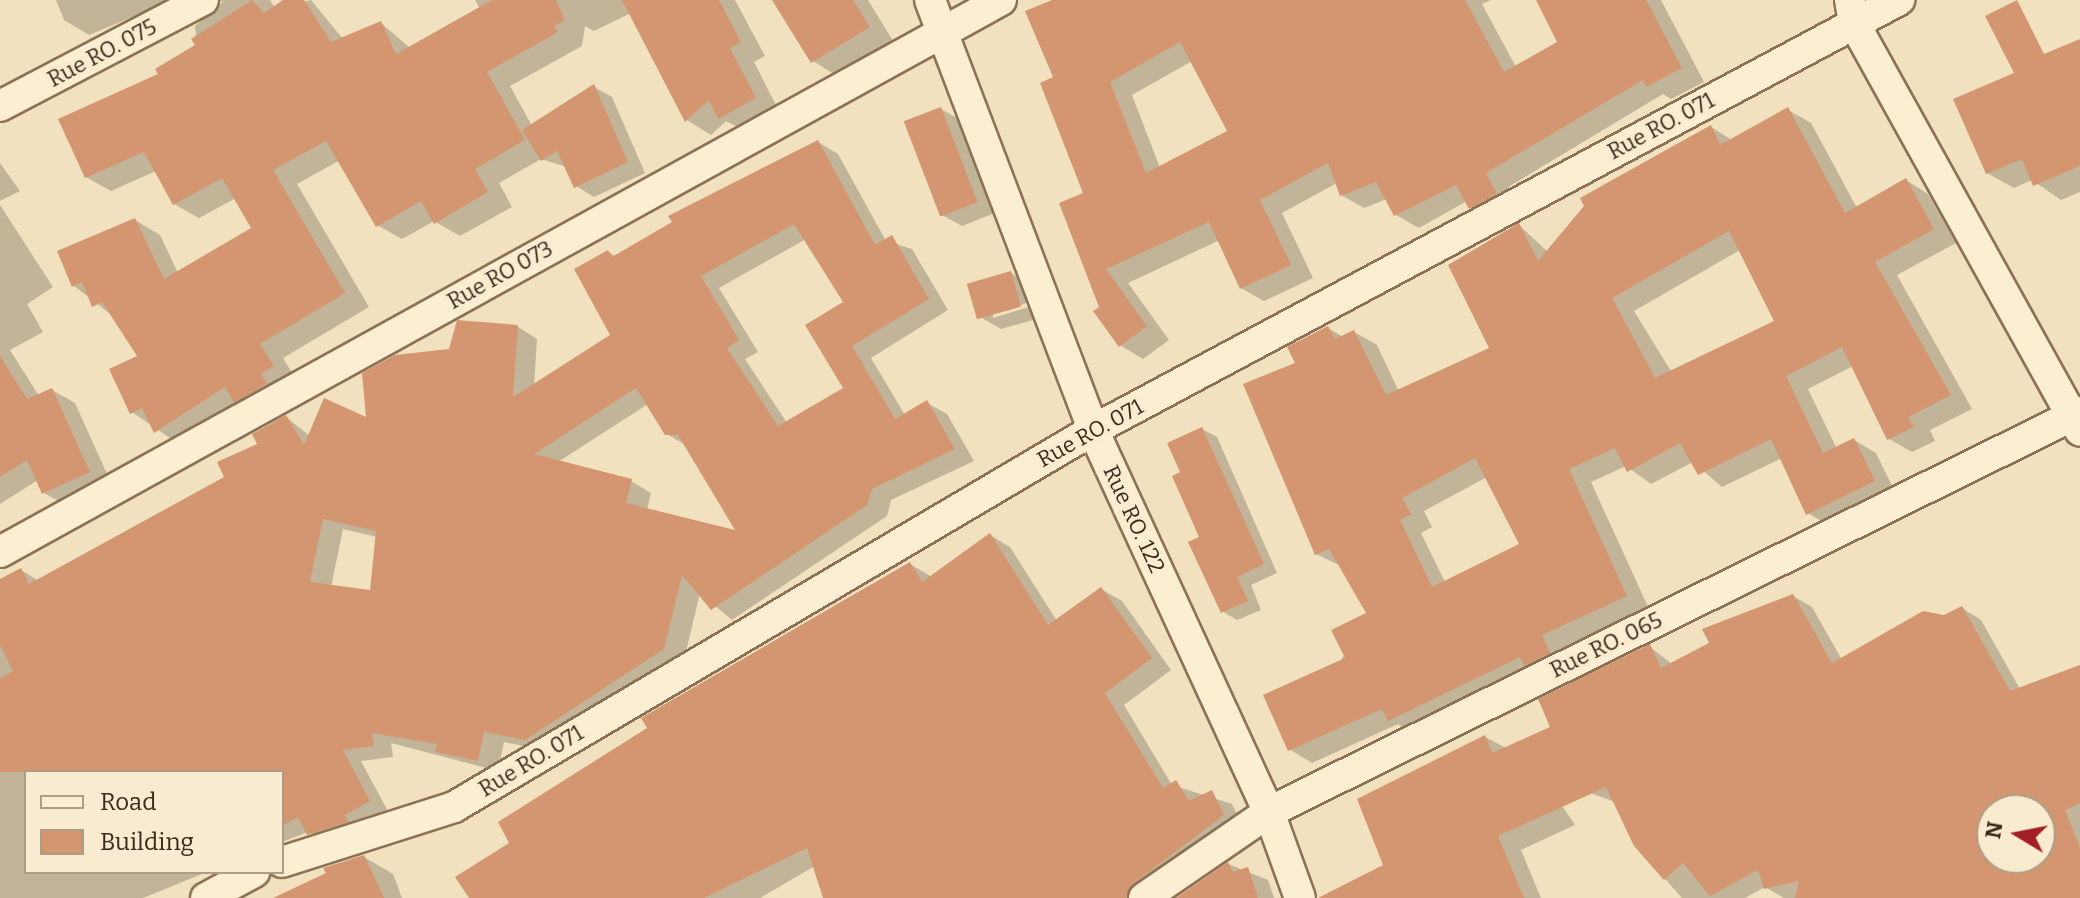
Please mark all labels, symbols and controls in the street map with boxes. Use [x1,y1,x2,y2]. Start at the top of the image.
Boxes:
street label: Rue RO. 075 [43,13,161,93]
street label: Rue RO. 071 [1603,87,1719,165]
street label: Rue RO 073 [443,235,557,315]
street label: Rue RO. 071 [1032,393,1148,473]
street label: Rue RO. 122 [1098,461,1170,577]
street label: Rue RO. 065 [1546,607,1666,683]
street label: Rue RO. 071 [474,720,588,802]
legend [24,770,284,874]
text: Road [100,788,156,816]
north arrow [1976,794,2056,874]
text: N [1979,819,2009,841]
text: Building [100,828,194,856]

